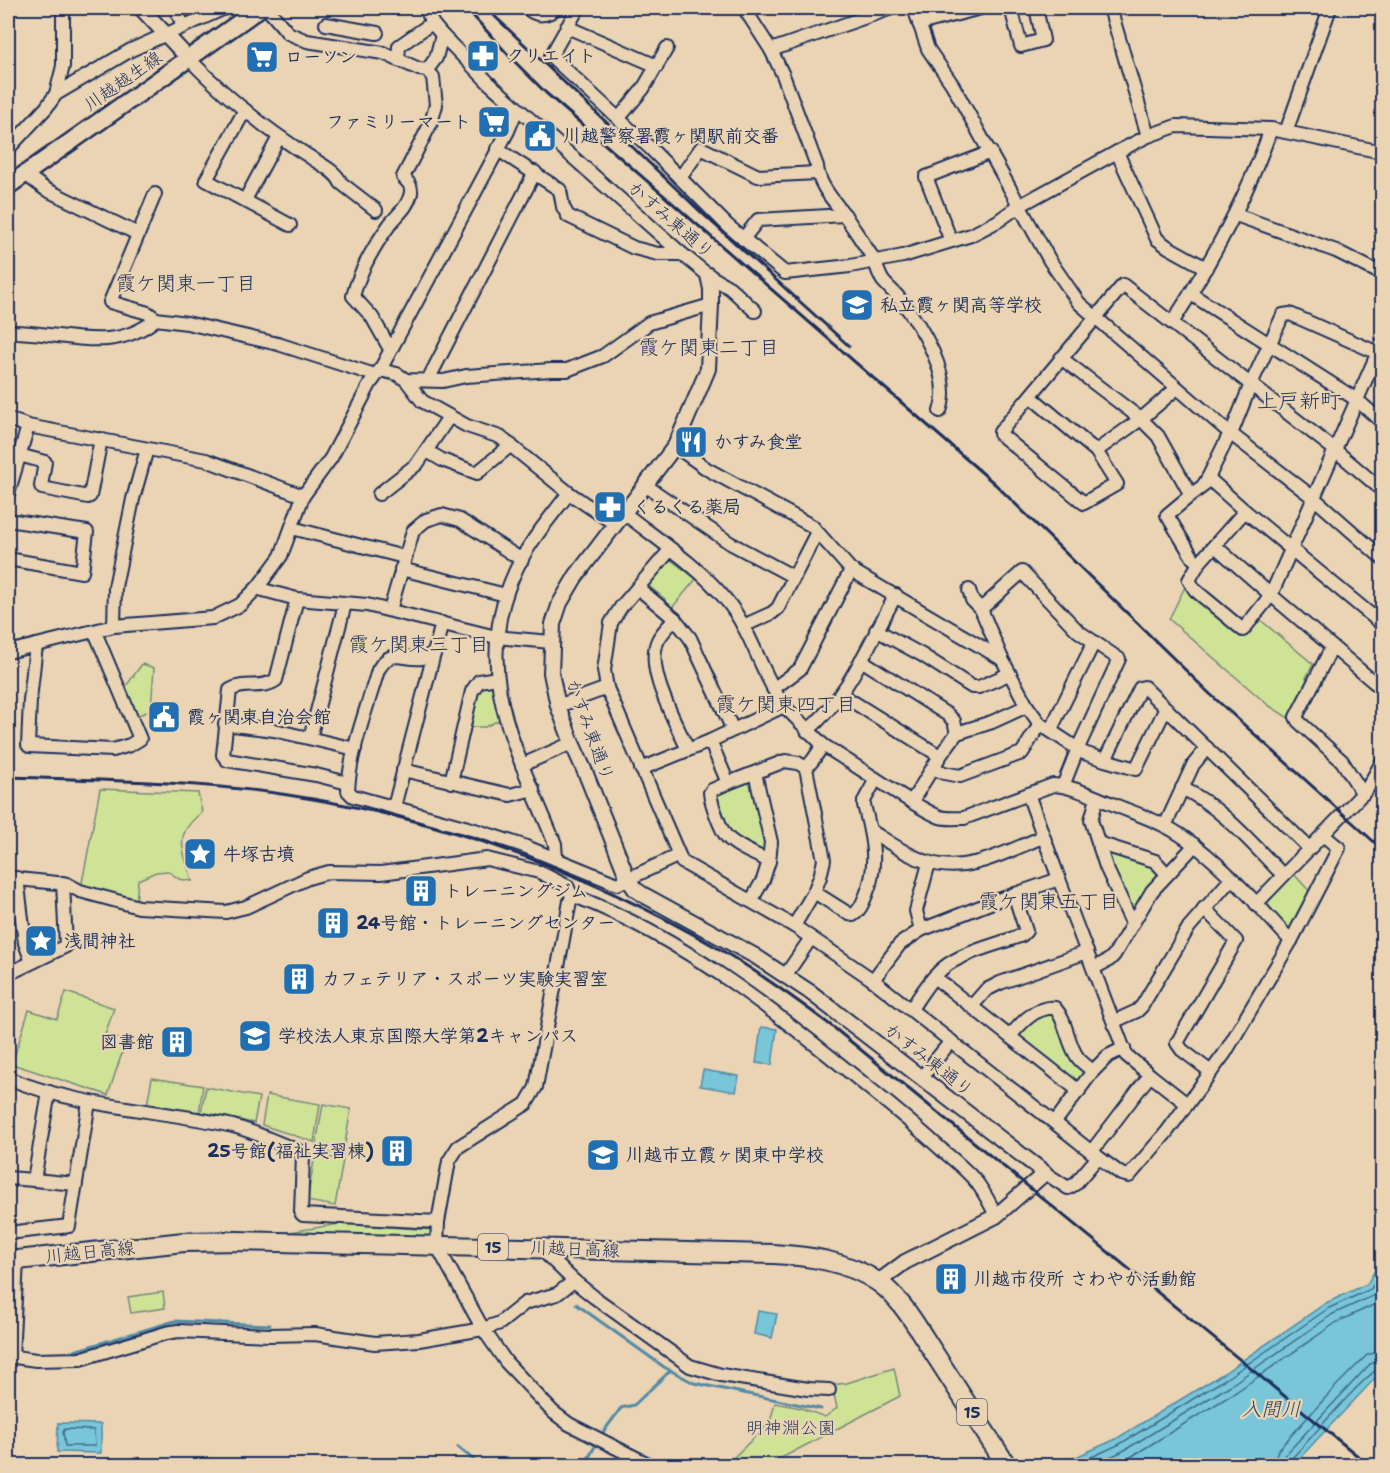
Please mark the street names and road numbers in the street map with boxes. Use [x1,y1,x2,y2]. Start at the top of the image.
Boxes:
street label: 川越越生線 [79,45,167,117]
street label: かすみ東通り [623,176,719,264]
street label: かすみ東通り [561,676,619,784]
street label: かすみ東通り [880,1018,978,1102]
road number: 15 [478,1234,508,1260]
street label: 川越日高線 [44,1235,136,1269]
street label: 川越日高線 [530,1235,620,1263]
road number: 15 [957,1399,987,1425]

